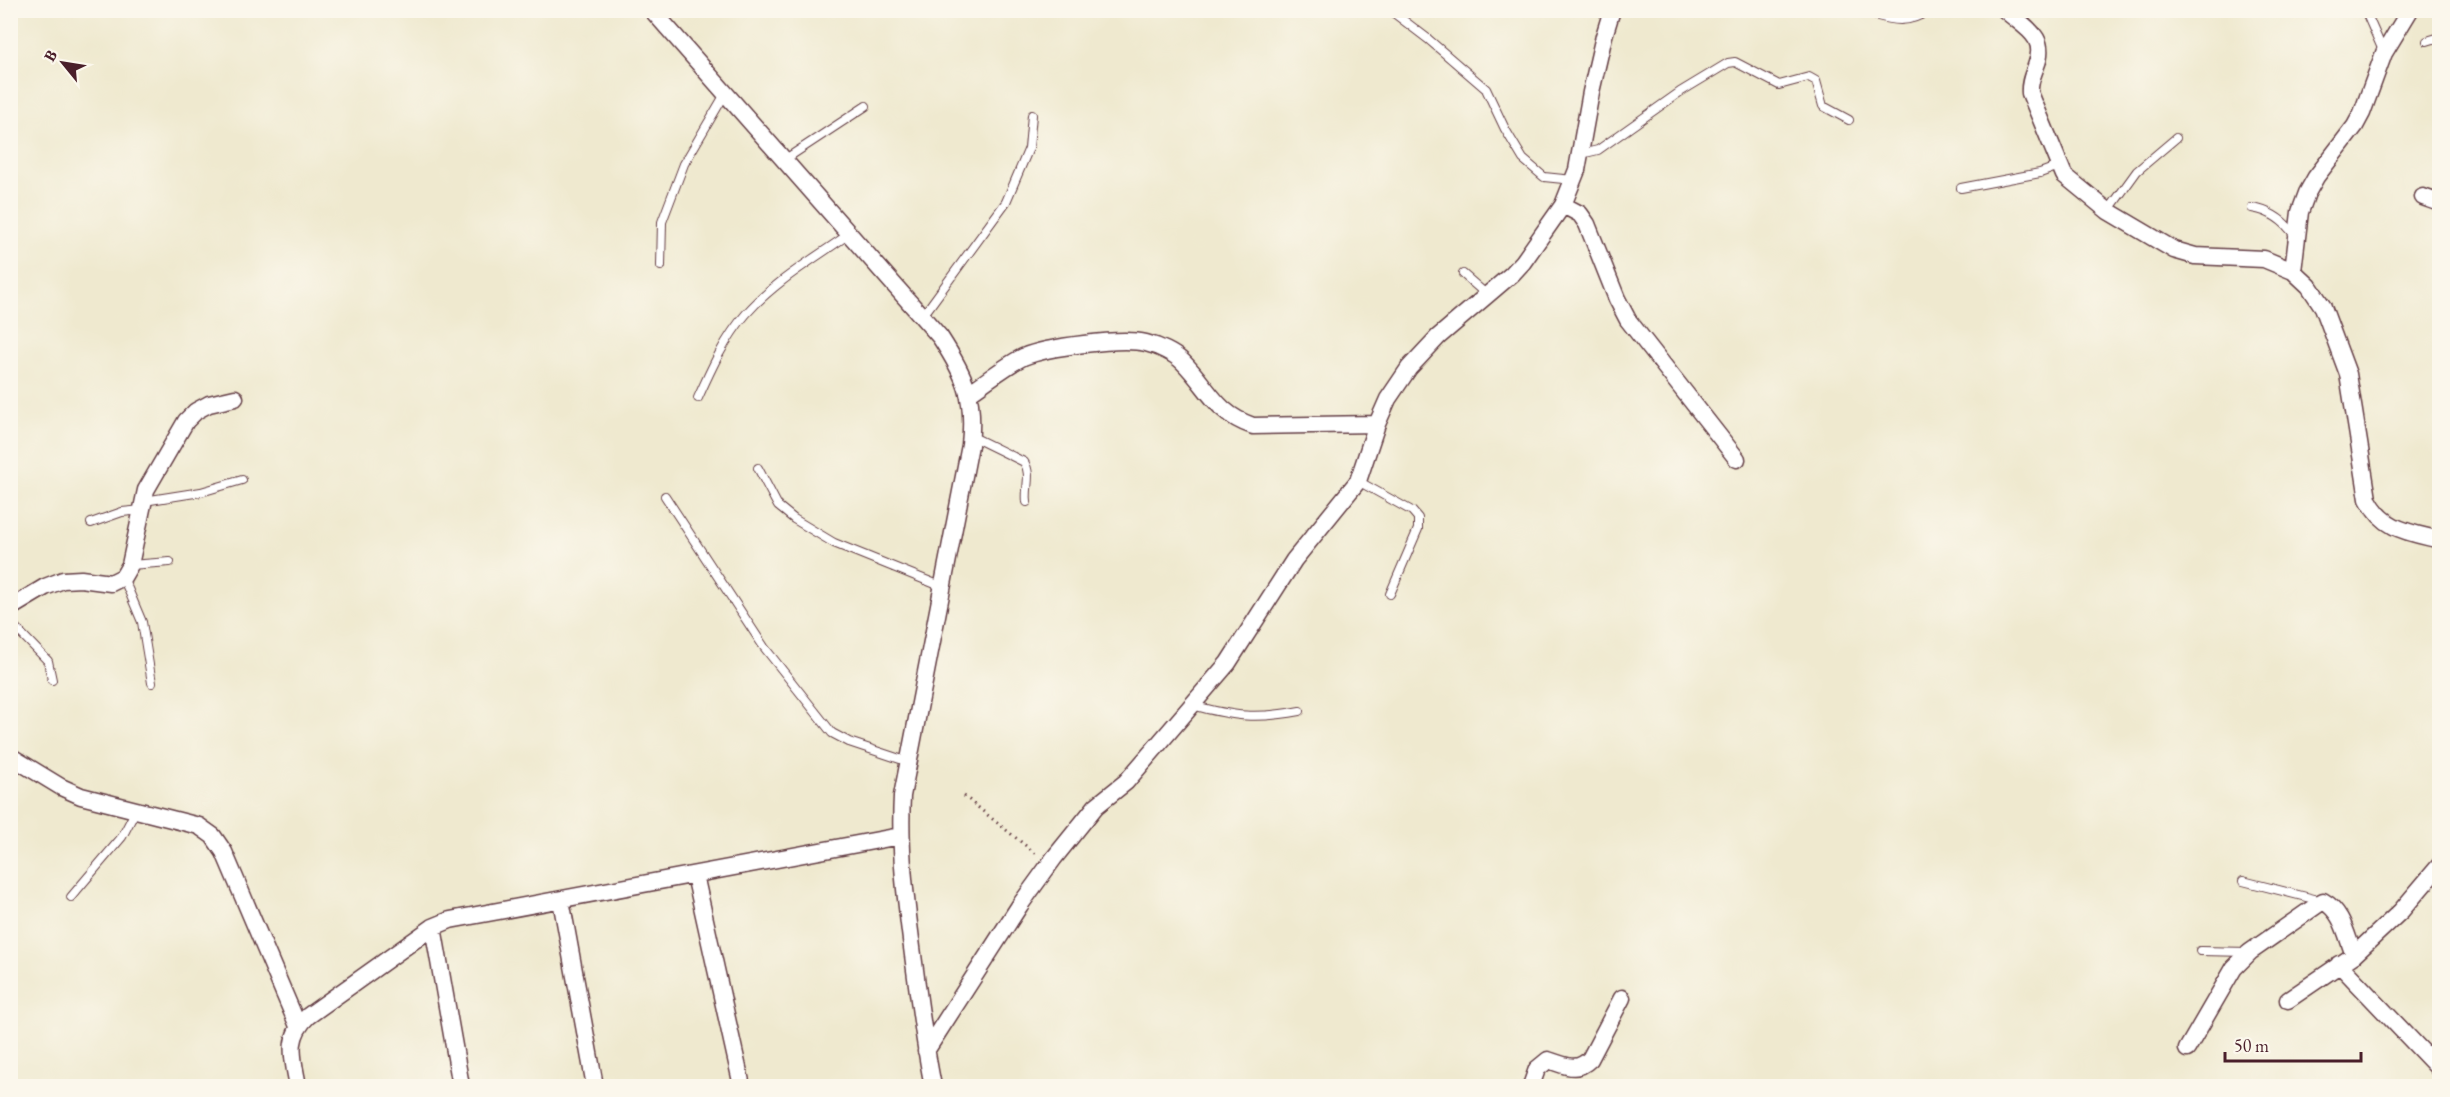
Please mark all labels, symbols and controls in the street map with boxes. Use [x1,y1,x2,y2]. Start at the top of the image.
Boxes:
north arrow [33,33,93,93]
text: B [39,46,62,65]
scale bar [2225,1025,2362,1063]
text: 50 m [2234,1034,2269,1057]

